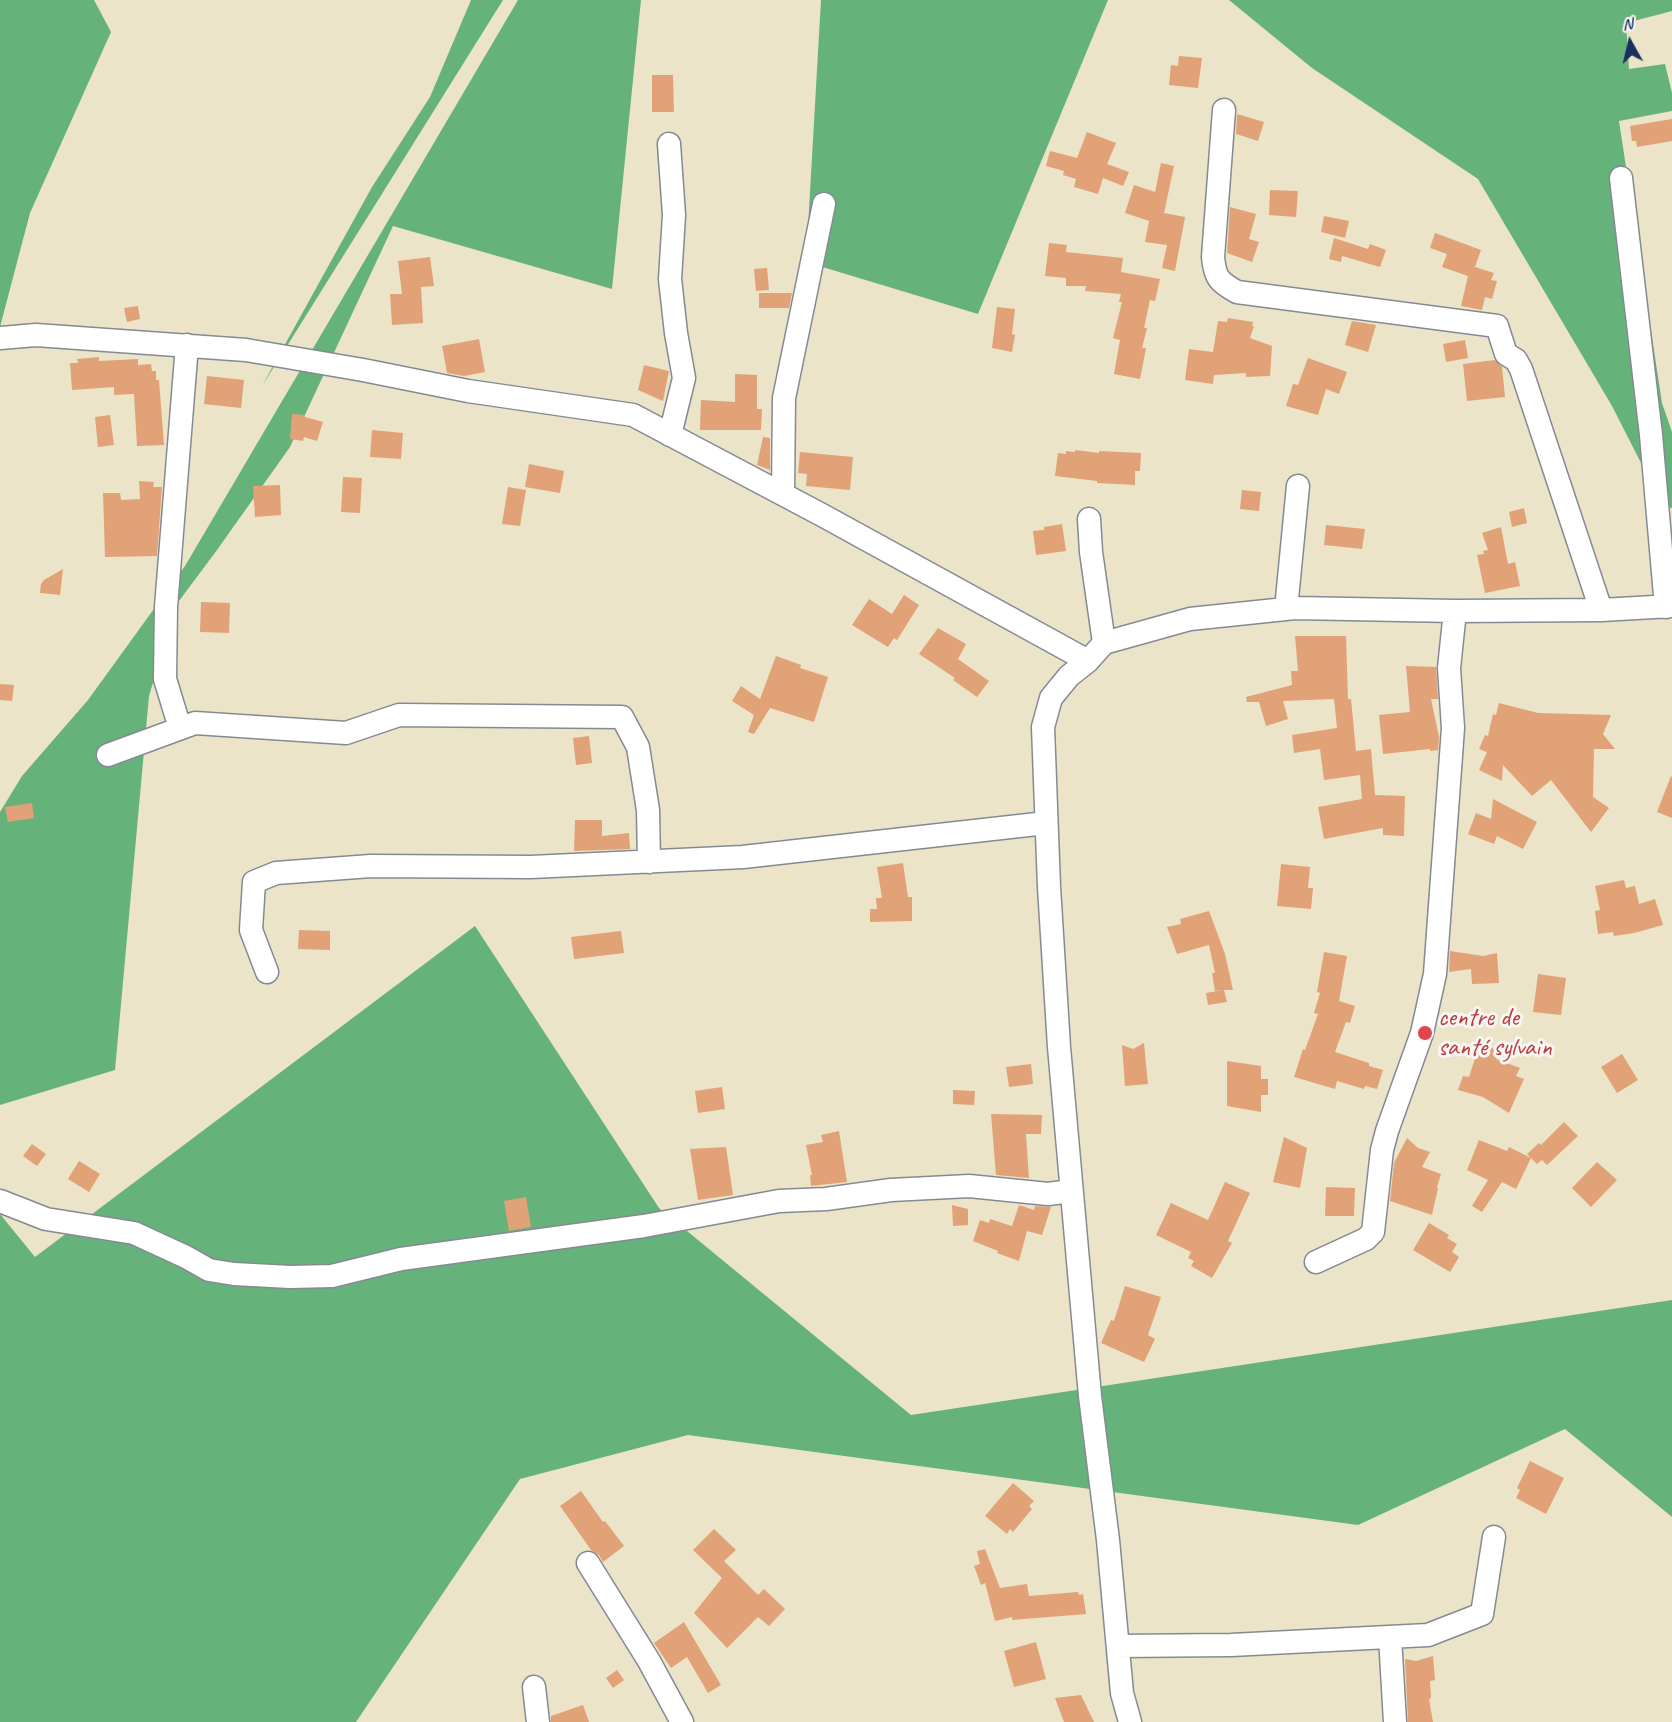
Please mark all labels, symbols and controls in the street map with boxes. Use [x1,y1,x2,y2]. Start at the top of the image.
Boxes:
north arrow [1600,12,1660,72]
text: N [1621,14,1634,35]
place label: centre de santé sylvain [1438,1002,1552,1064]
marker: centre de santé sylvain [1416,1024,1434,1042]

